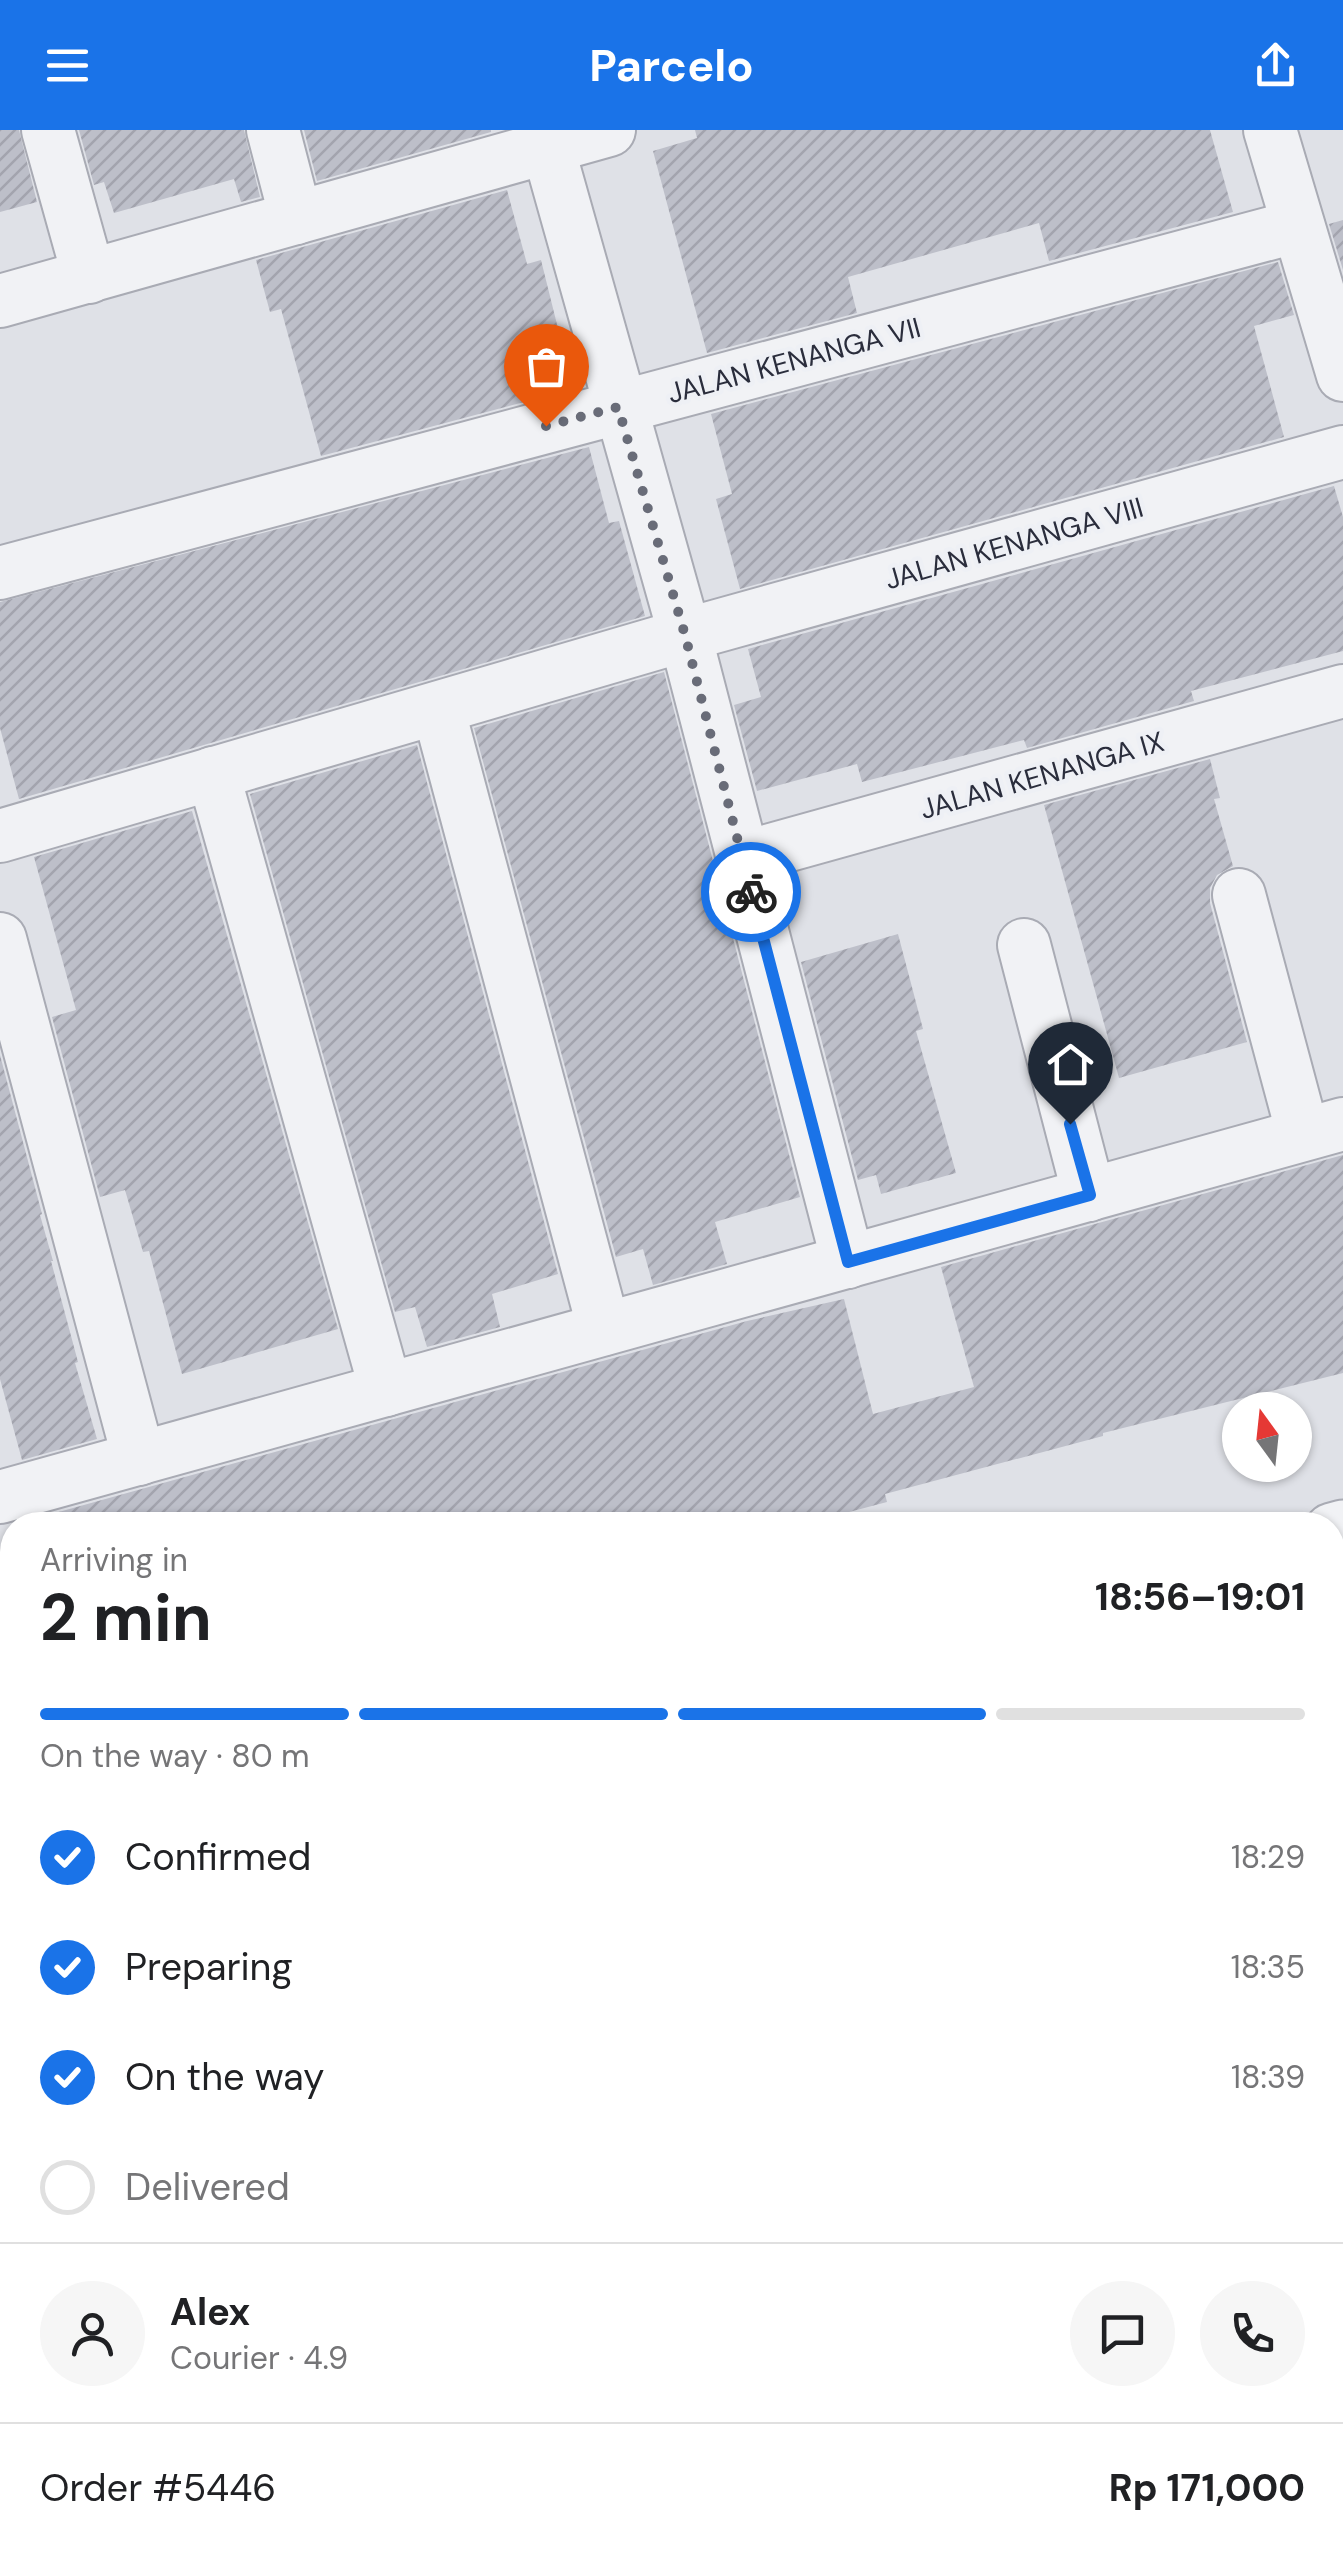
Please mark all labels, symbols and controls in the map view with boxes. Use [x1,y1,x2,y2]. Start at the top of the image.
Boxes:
text: Parcelo [589,36,754,95]
icon: menu [40,38,95,93]
icon: share [1248,38,1303,93]
street label: JALAN KENANGA VII [664,309,925,412]
pin [504,324,589,427]
icon: bag [519,339,574,394]
street label: JALAN KENANGA VIII [881,489,1148,598]
street label: JALAN KENANGA IX [916,723,1168,828]
courier [701,842,801,942]
icon: bike [724,865,779,920]
pin [1028,1022,1113,1125]
icon: home [1043,1037,1098,1092]
north arrow [1222,1392,1312,1482]
map controls [1222,1392,1312,1482]
text: Arriving in [40,1539,188,1581]
text: 18:56–19:01 [1095,1572,1305,1622]
text: 2 min [40,1576,212,1660]
text: On the way · 80 m [40,1735,310,1777]
icon: check [40,1830,95,1885]
text: Confirmed [125,1832,311,1882]
text: 18:29 [1231,1836,1305,1878]
icon: check [40,1940,95,1995]
text: Preparing [125,1942,293,1992]
text: 18:35 [1231,1946,1305,1988]
icon: check [40,2050,95,2105]
text: On the way [125,2052,324,2102]
text: 18:39 [1231,2056,1305,2098]
text: Delivered [125,2162,290,2212]
button: person [40,2281,145,2386]
button: chat [1070,2281,1175,2386]
button: phone [1200,2281,1305,2386]
text: Alex [170,2287,250,2337]
text: Courier · 4.9 [170,2337,348,2379]
text: Order #5446 [40,2463,276,2513]
text: Rp 171,000 [1109,2463,1305,2513]

